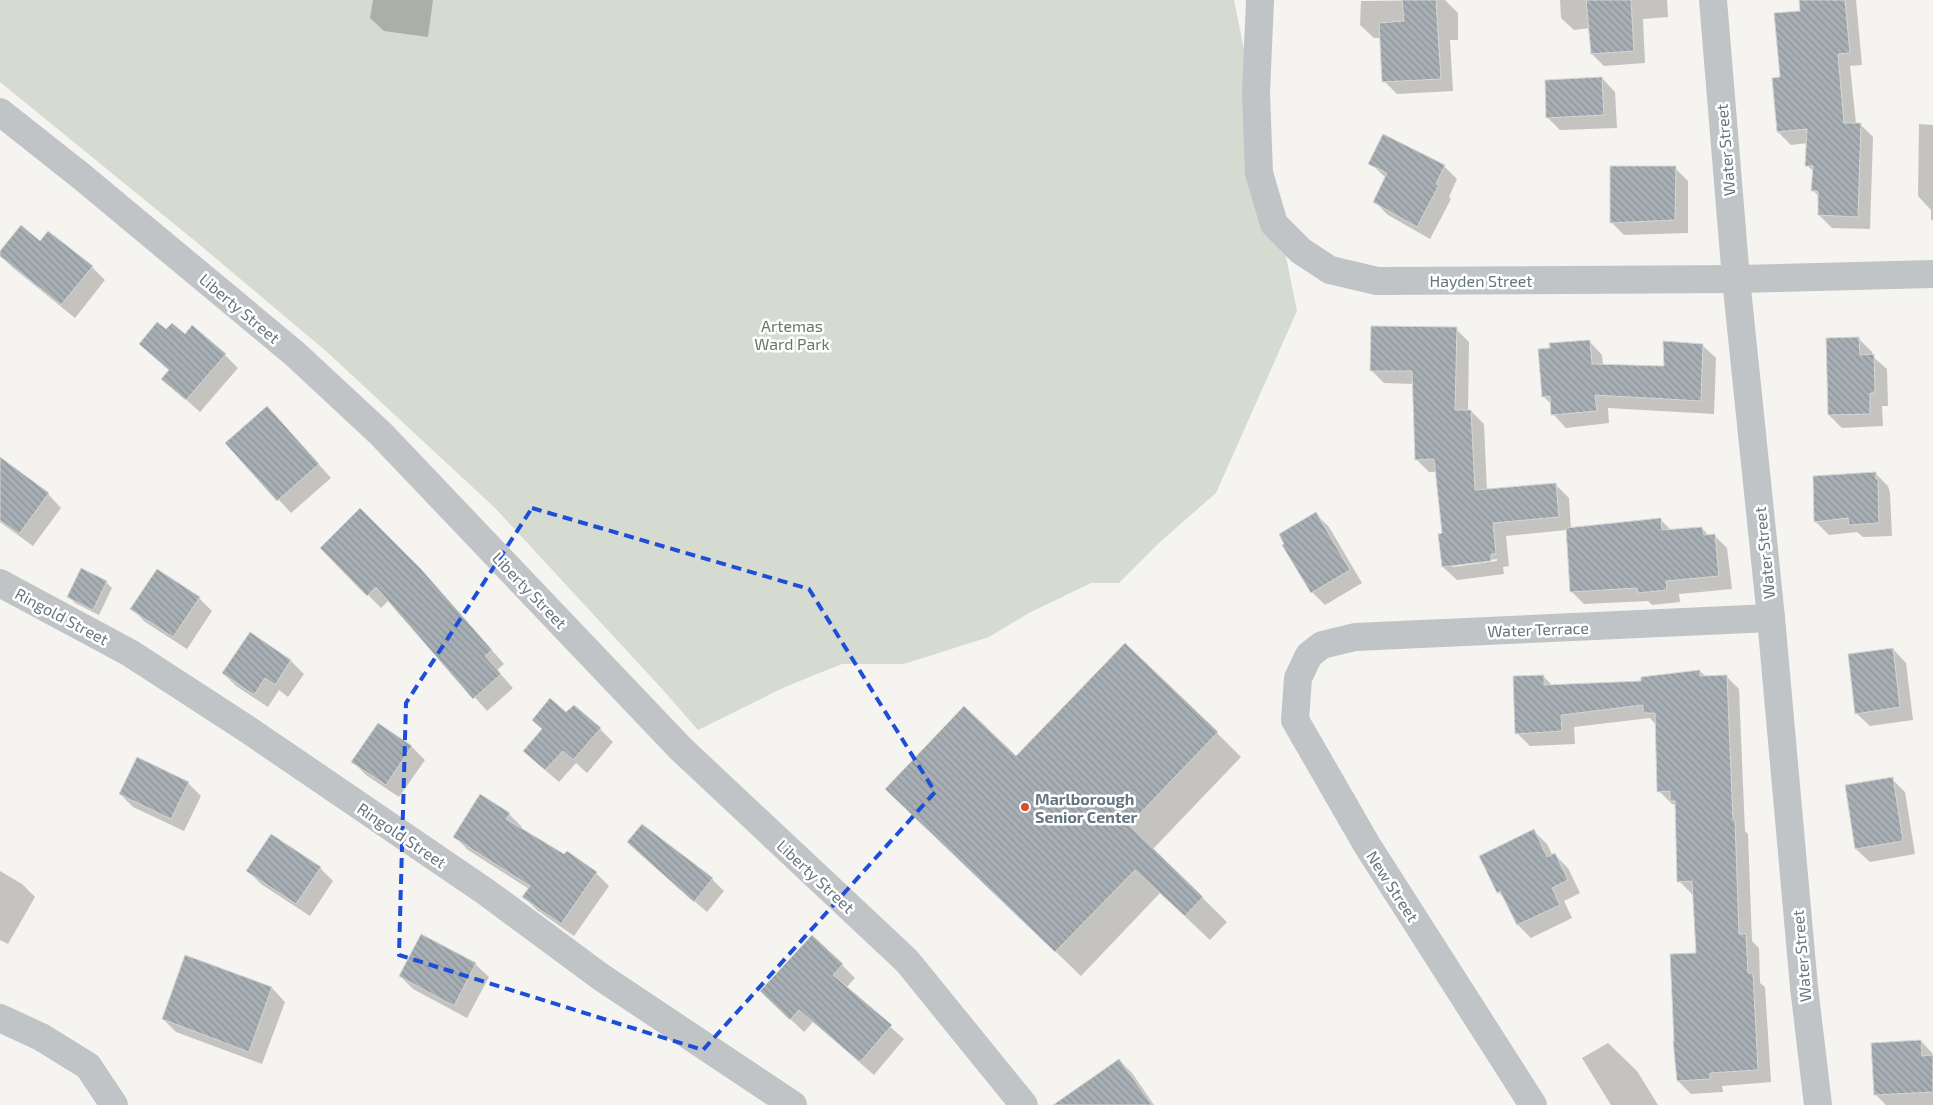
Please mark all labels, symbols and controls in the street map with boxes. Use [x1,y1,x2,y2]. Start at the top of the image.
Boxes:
street label: Water Street [1712,103,1738,197]
street label: Liberty Street [196,269,284,347]
street label: Hayden Street [1430,271,1532,290]
park label: Artemas Ward Park [754,316,830,353]
street label: Water Street [1750,506,1778,600]
street label: Liberty Street [489,548,571,632]
street label: Ringold Street [12,583,112,649]
street label: Water Terrace [1487,618,1589,640]
place label: Marlborough Senior Center [1035,789,1137,826]
street label: Ringold Street [354,798,450,872]
marker: Marlborough Senior Center [1019,801,1031,813]
street label: Liberty Street [773,835,859,917]
street label: New Street [1363,847,1423,925]
street label: Water Street [1788,909,1814,1003]

